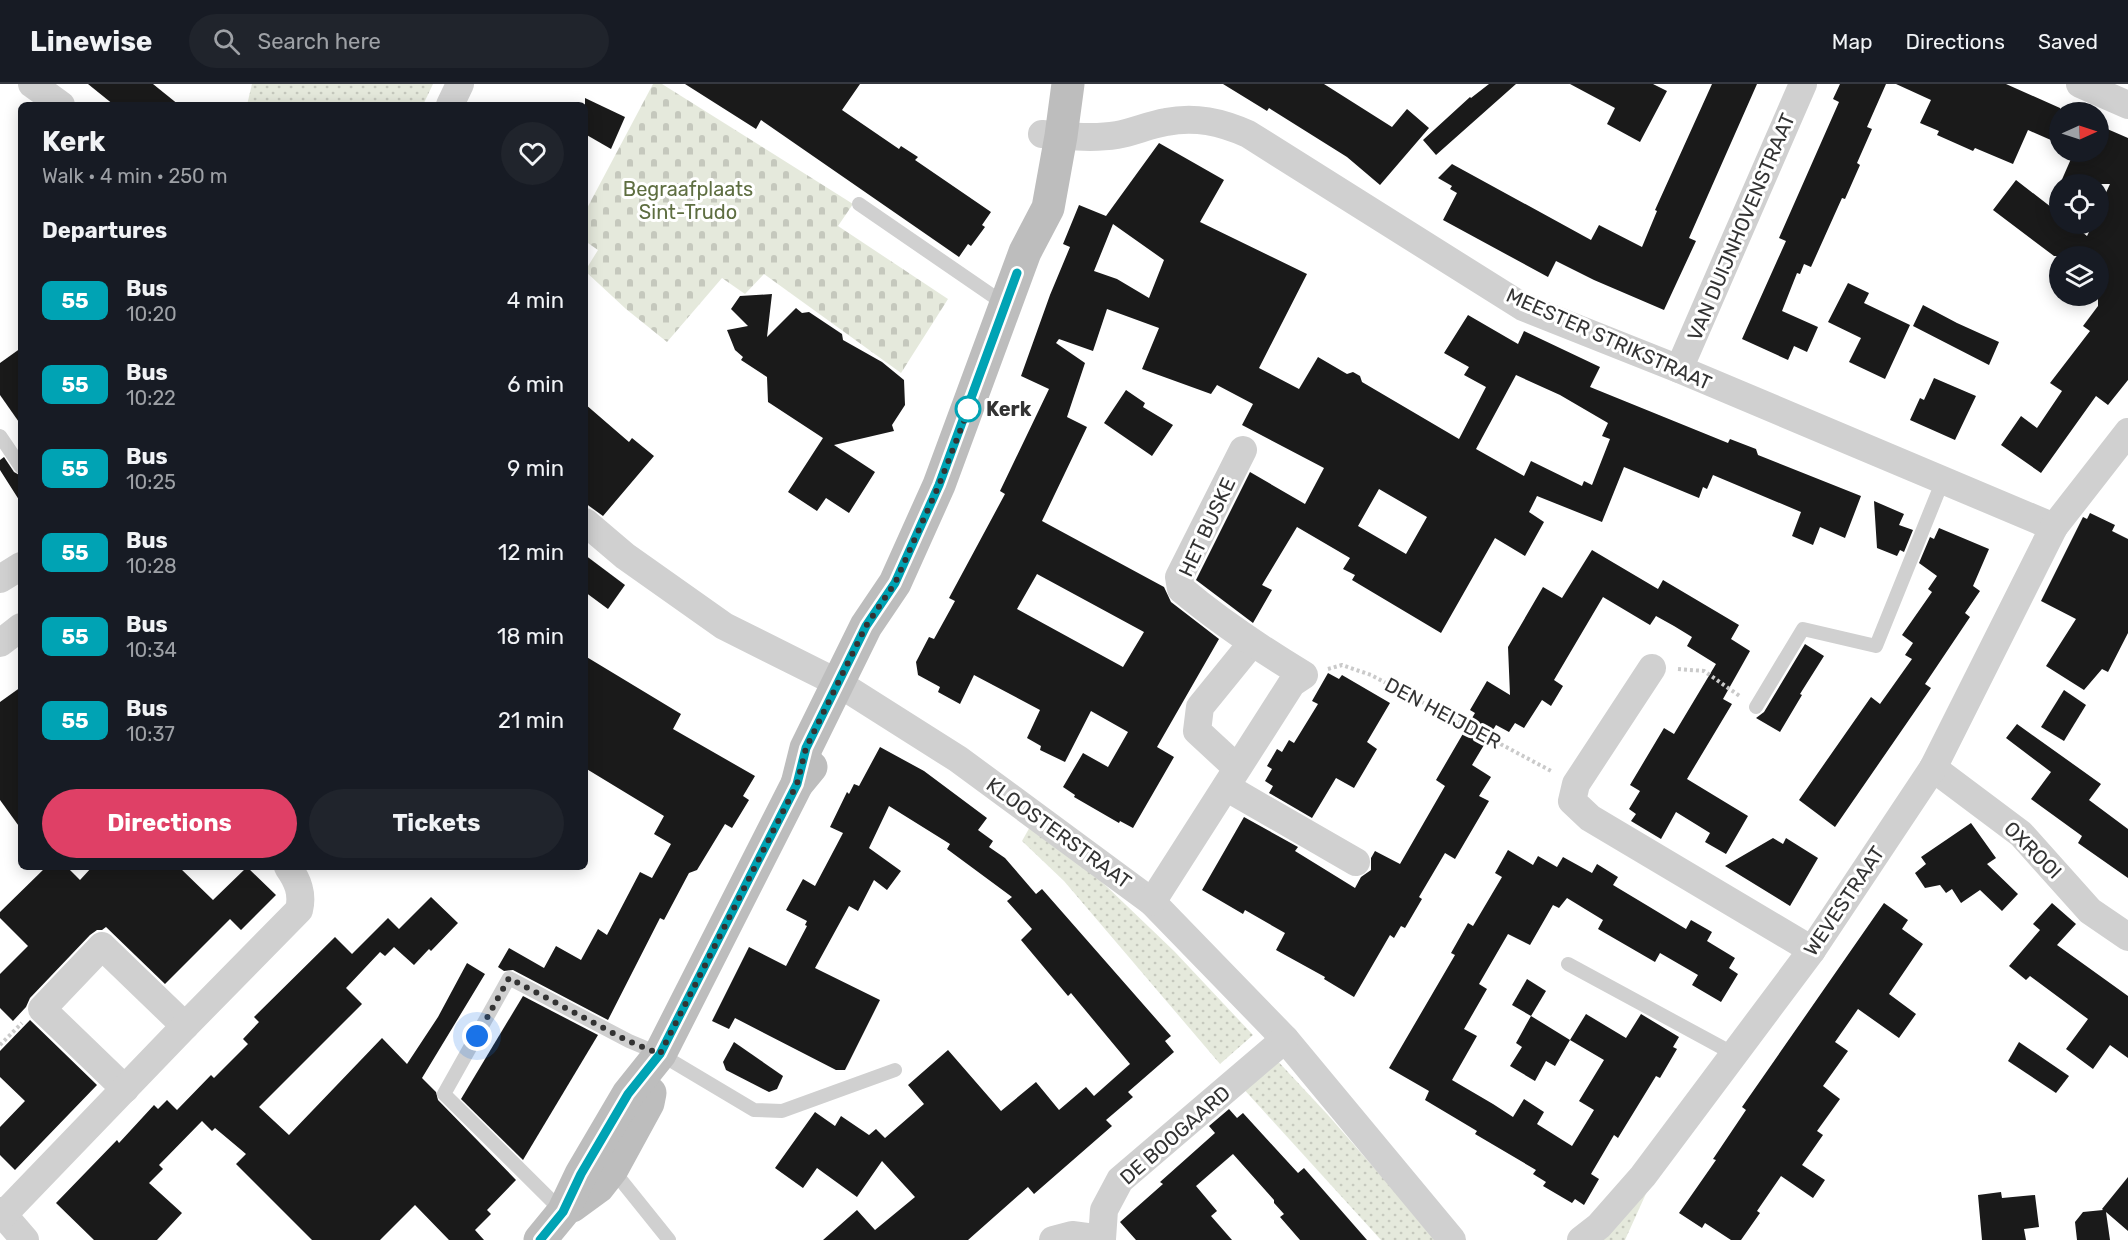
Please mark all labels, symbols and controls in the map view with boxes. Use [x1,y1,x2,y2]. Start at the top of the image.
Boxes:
search box [189,14,609,68]
text: Linewise [30,25,153,58]
icon: search [210,25,243,58]
text: Search here [258,28,381,55]
text: Map [1832,29,1873,54]
text: Directions [1906,29,2005,54]
text: Saved [2038,29,2098,54]
north arrow [2049,102,2109,162]
map controls [2049,102,2109,306]
street label: VAN DUIJNHOVENSTRAAT [1682,109,1800,344]
button: heart [501,122,564,185]
text: Kerk [42,125,105,158]
text: Walk · 4 min · 250 m [42,164,227,188]
button: locate [2049,174,2109,234]
park label: Begraafplaats Sint-Trudo [623,177,753,224]
text: Departures [42,217,167,244]
button: layers [2049,246,2109,306]
text: Bus [126,275,168,302]
street label: MEESTER STRIKSTRAAT [1503,283,1716,395]
text: 4 min [507,287,564,314]
text: 55 [61,288,89,313]
text: 10:20 [126,302,177,326]
text: Bus [126,359,168,386]
text: 6 min [507,371,564,398]
text: 55 [61,372,89,397]
text: 10:22 [126,386,176,410]
marker: Kerk [955,396,981,422]
place label: Kerk [986,397,1032,421]
text: Bus [126,443,168,470]
text: 9 min [507,455,564,482]
text: 55 [61,456,89,481]
text: 10:25 [126,470,176,494]
street label: HET BUSKE [1174,474,1240,580]
text: Bus [126,527,168,554]
text: 12 min [498,539,564,566]
text: 55 [61,540,89,565]
text: 10:28 [126,554,177,578]
text: Bus [126,611,168,638]
text: 18 min [497,623,564,650]
text: 55 [61,624,89,649]
text: 10:34 [126,638,177,662]
street label: DEN HEIJDER [1381,672,1505,754]
text: Bus [126,695,168,722]
text: 21 min [498,707,564,734]
text: 55 [61,708,89,733]
text: 10:37 [126,722,175,746]
street label: KLOOSTERSTRAAT [982,772,1136,894]
button: Directions [42,789,297,858]
button: Tickets [309,789,564,858]
street label: OXROOI [1999,816,2067,884]
street label: WEVESTRAAT [1799,841,1890,960]
your location [462,1021,492,1051]
street label: DE BOOGAARD [1115,1081,1235,1189]

